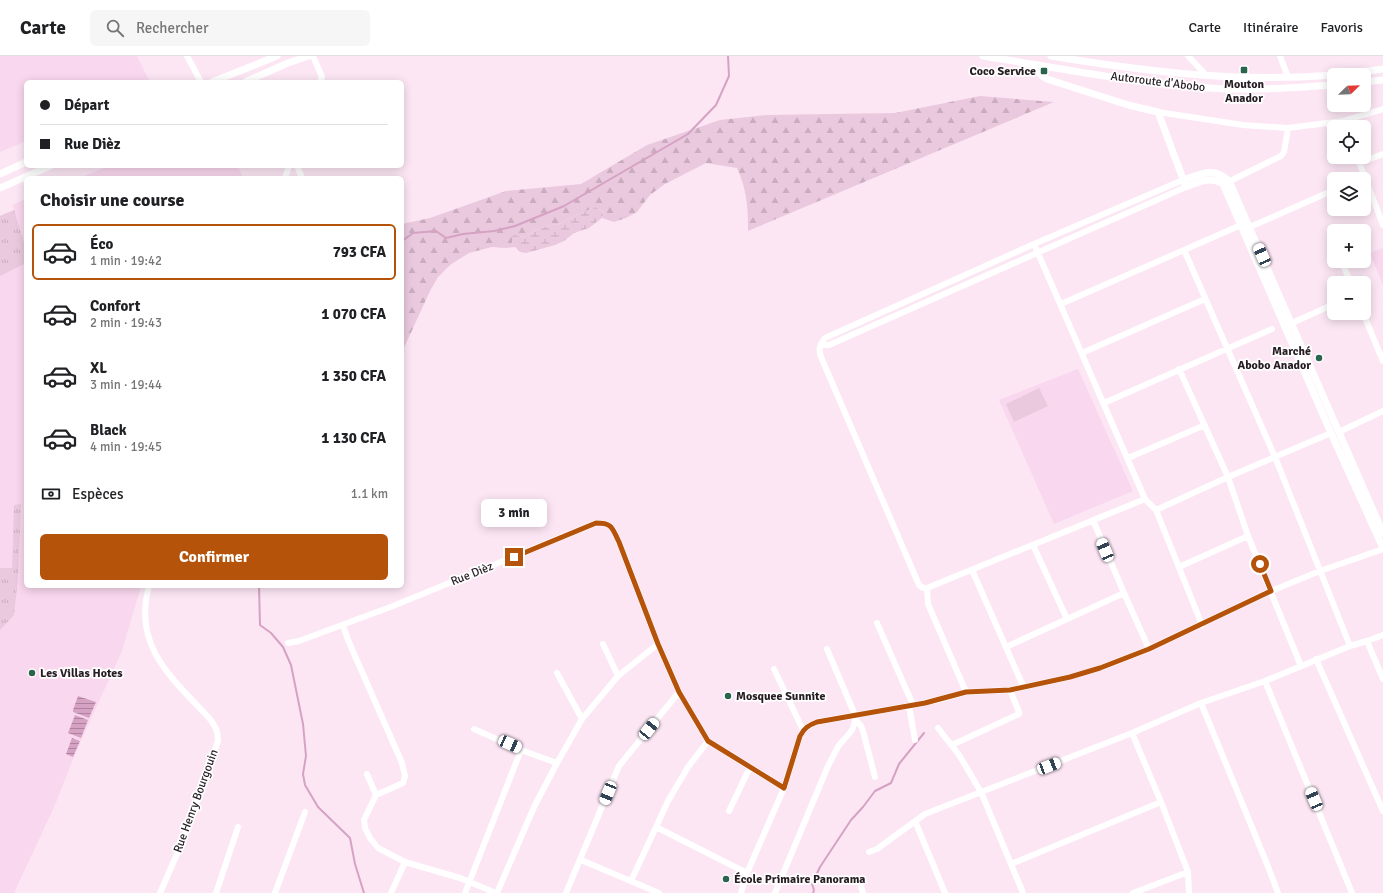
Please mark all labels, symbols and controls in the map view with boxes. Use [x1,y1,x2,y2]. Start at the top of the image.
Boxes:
search box [90,10,370,46]
text: Carte [20,16,66,40]
icon: search [104,17,126,39]
text: Rechercher [136,19,209,37]
text: Carte [1188,19,1221,36]
text: Itinéraire [1243,19,1299,36]
text: Favoris [1321,19,1363,36]
place label: Coco Service [969,64,1036,79]
marker: Mouton Anador [1239,65,1249,75]
marker: Coco Service [1039,66,1049,76]
north arrow [1327,68,1371,112]
map controls [1327,68,1371,320]
street label: Autoroute d'Abobo [1110,69,1206,95]
place label: Mouton Anador [1224,77,1264,106]
text: Départ [64,96,109,114]
button: locate [1327,120,1371,164]
text: Rue Dièz [64,135,121,153]
button: layers [1327,172,1371,216]
text: Choisir une course [40,189,184,211]
button: + [1327,224,1371,268]
icon: car [42,234,78,270]
text: Éco [90,235,113,253]
car [1252,242,1272,268]
text: 793 CFA [333,243,386,261]
text: 1 min · 19:42 [90,253,162,269]
button: − [1327,276,1371,320]
icon: car [42,296,78,332]
text: Confort [90,297,140,315]
text: 1 070 CFA [321,305,386,323]
text: 2 min · 19:43 [90,315,162,331]
place label: Marché Abobo Anador [1238,344,1311,373]
marker: Marché Abobo Anador [1314,353,1324,363]
icon: car [42,358,78,394]
text: XL [90,359,107,377]
text: 1 350 CFA [321,367,386,385]
text: 3 min · 19:44 [90,377,162,393]
icon: car [42,420,78,456]
text: Black [90,421,127,439]
text: 1 130 CFA [321,429,386,447]
text: 4 min · 19:45 [90,439,162,455]
icon: cash [40,483,62,505]
text: Espèces [72,485,124,503]
text: 1.1 km [351,486,388,502]
callout: 3 min [481,499,547,527]
text: 3 min [498,505,530,521]
button: Confirmer [40,534,388,580]
car [1095,537,1115,563]
route end [505,548,523,566]
route start [1251,555,1269,573]
street label: Rue Dièz [449,559,495,589]
place label: Les Villas Hotes [40,666,123,681]
marker: Les Villas Hotes [27,668,37,678]
place label: Mosquee Sunnite [736,689,825,704]
marker: Mosquee Sunnite [723,691,733,701]
car [637,716,661,742]
car [497,734,523,754]
street label: Rue Henry Bourgouin [170,747,222,855]
car [1036,756,1062,776]
car [598,780,618,806]
car [1304,786,1324,812]
place label: École Primaire Panorama [734,872,866,887]
marker: École Primaire Panorama [721,874,731,884]

